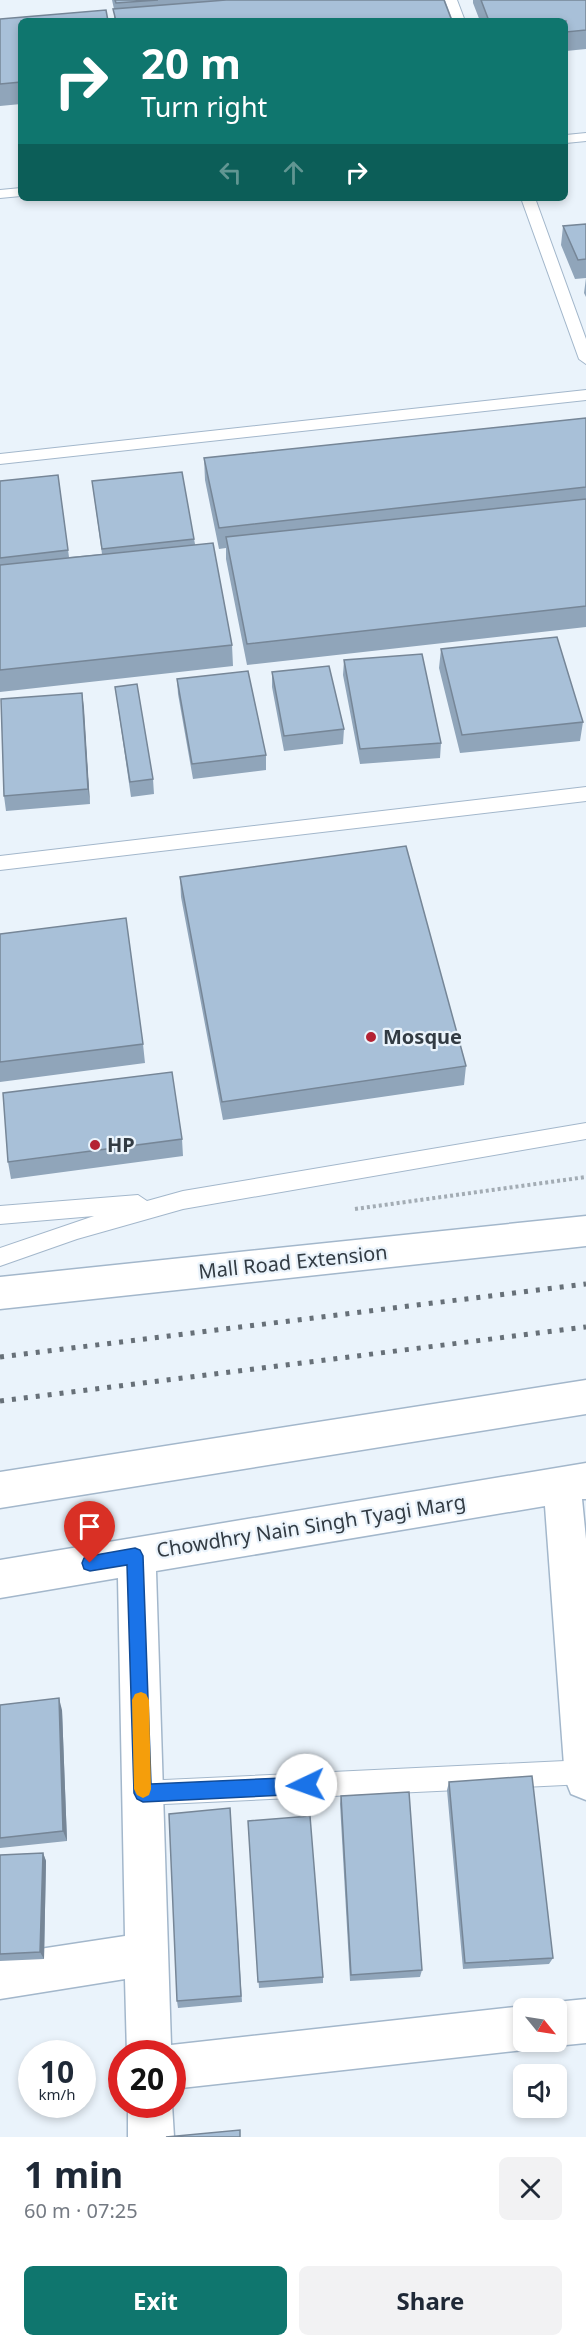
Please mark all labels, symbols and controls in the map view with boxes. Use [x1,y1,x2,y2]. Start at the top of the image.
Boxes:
text: 20 m [141,34,241,91]
icon: right [42,42,120,120]
text: Turn right [141,88,267,125]
icon: left [214,156,247,189]
icon: ahead [277,156,310,189]
icon: right [340,156,373,189]
place label: Mosque [383,1023,462,1050]
marker: Mosque [364,1030,378,1044]
place label: HP [107,1131,135,1158]
marker: HP [88,1138,102,1152]
street label: Mall Road Extension [197,1238,389,1285]
street label: Chowdhry Nain Singh Tyagi Marg [154,1488,467,1563]
pin [64,1501,115,1563]
icon: arrive [73,1510,106,1543]
position arrow [274,1753,338,1817]
north arrow [513,1998,567,2052]
map controls [513,1998,567,2118]
speed limit sign: 20 [108,2040,186,2118]
text: 10 [40,2051,74,2092]
button: sound [513,2064,567,2118]
text: km/h [39,2084,75,2104]
text: 1 min [24,2150,123,2199]
button: close [499,2157,562,2220]
text: 60 m · 07:25 [24,2197,138,2224]
button: Exit [24,2266,287,2335]
button: Share [299,2266,562,2335]

